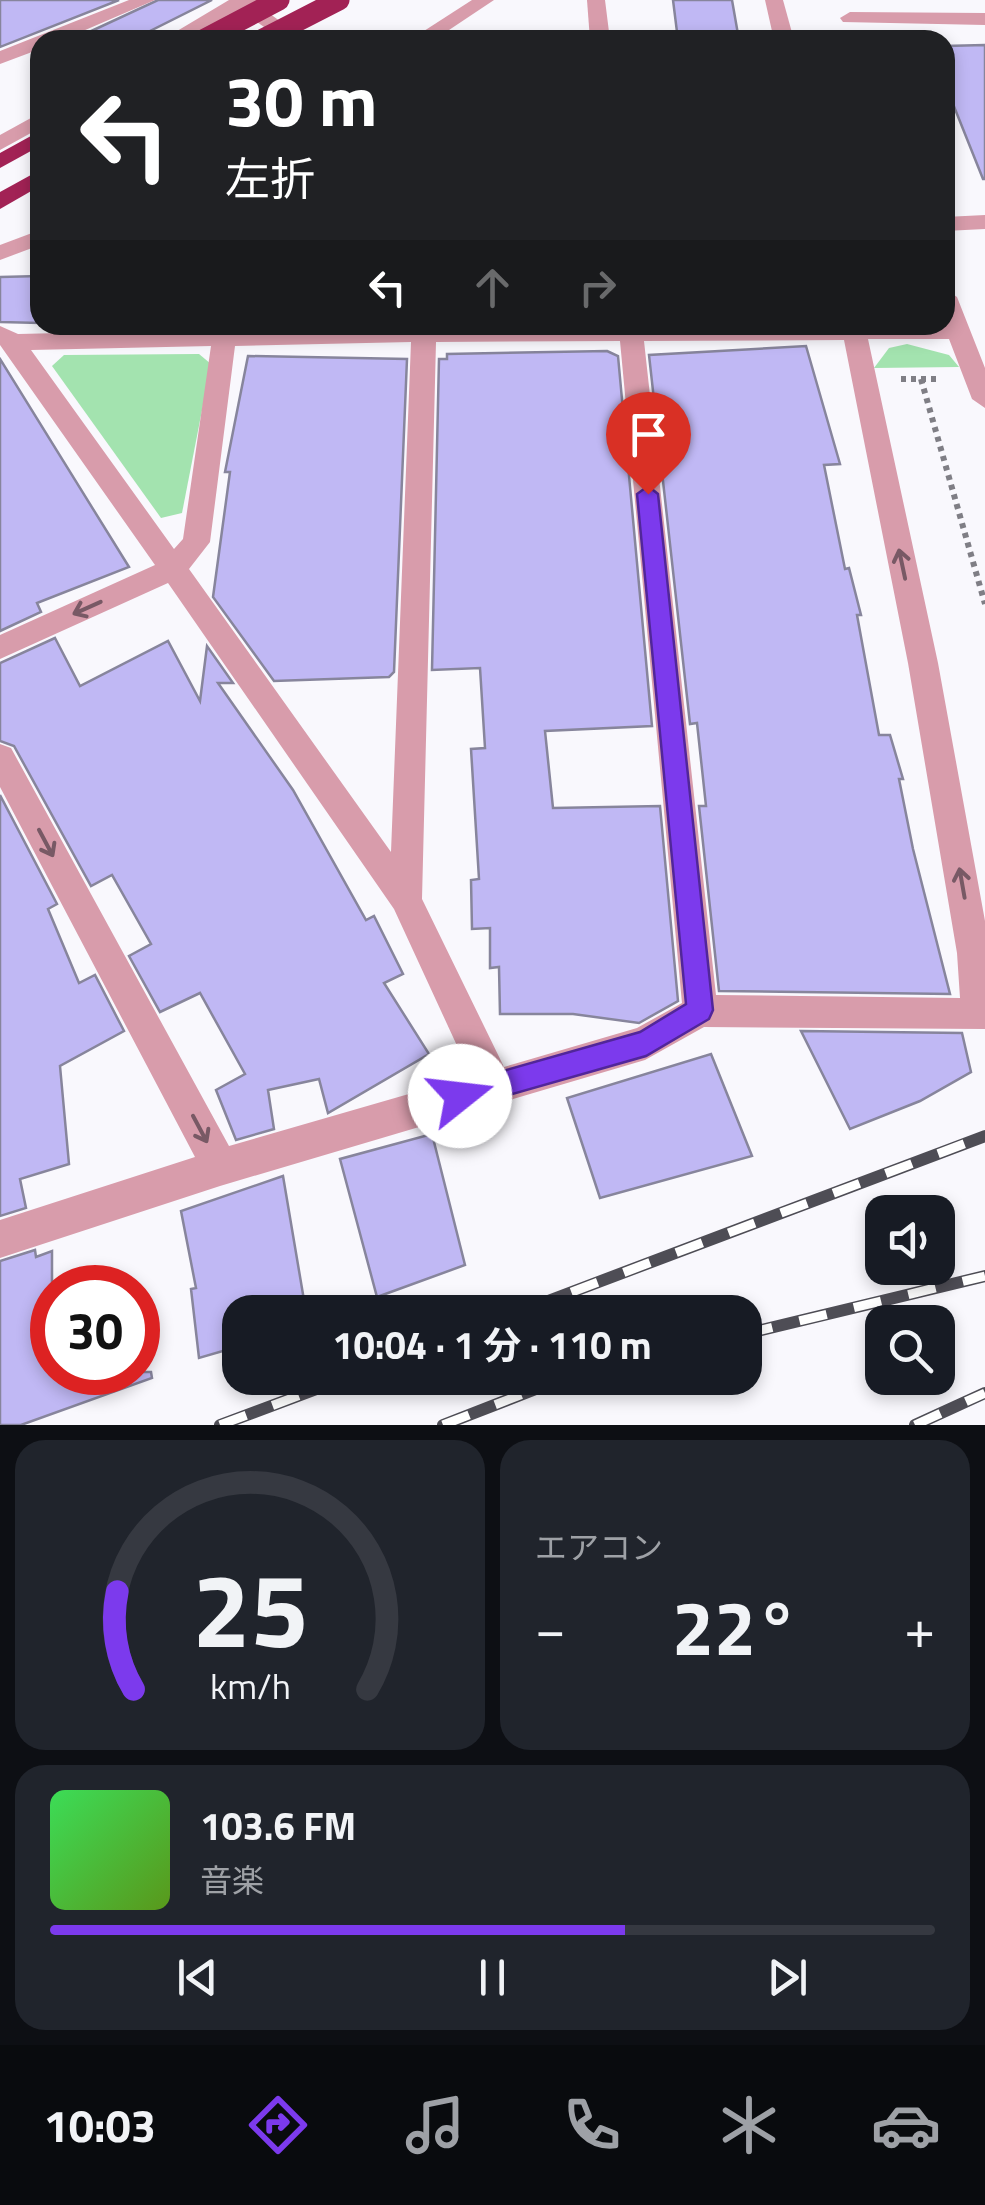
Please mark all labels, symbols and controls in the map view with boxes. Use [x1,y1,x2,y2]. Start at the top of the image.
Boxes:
text: 30 m [225,47,378,153]
icon: left [60,70,190,200]
text: 左折 [225,144,315,212]
icon: left [360,260,415,315]
icon: ahead [465,260,520,315]
icon: right [570,260,625,315]
pin [606,392,691,495]
icon: arrive [621,407,676,462]
one-way arrow [892,549,911,581]
one-way arrow [73,600,103,619]
one-way arrow [37,828,56,857]
one-way arrow [952,868,971,900]
position arrow [408,1044,512,1148]
one-way arrow [191,1114,210,1144]
map controls [865,1195,955,1395]
button: sound [865,1195,955,1285]
speed limit sign: 30 [30,1265,160,1395]
button: search [865,1305,955,1395]
text: 10:04 · 1 分 · 110 m [332,1316,652,1374]
text: エアコン [535,1523,663,1571]
text: 25 [192,1529,308,1687]
text: 22° [672,1570,798,1684]
text: − [535,1586,566,1669]
text: + [904,1586,935,1669]
text: km/h [210,1658,290,1713]
text: 103.6 FM [200,1797,356,1855]
text: 音楽 [200,1856,264,1904]
icon: previous [170,1950,225,2005]
icon: pause [465,1950,520,2005]
icon: next [760,1950,815,2005]
icon: directions [243,2090,313,2160]
icon: music [400,2090,470,2160]
icon: phone [557,2090,627,2160]
icon: climate [714,2090,784,2160]
icon: car [871,2090,941,2160]
text: 10:03 [44,2091,156,2159]

